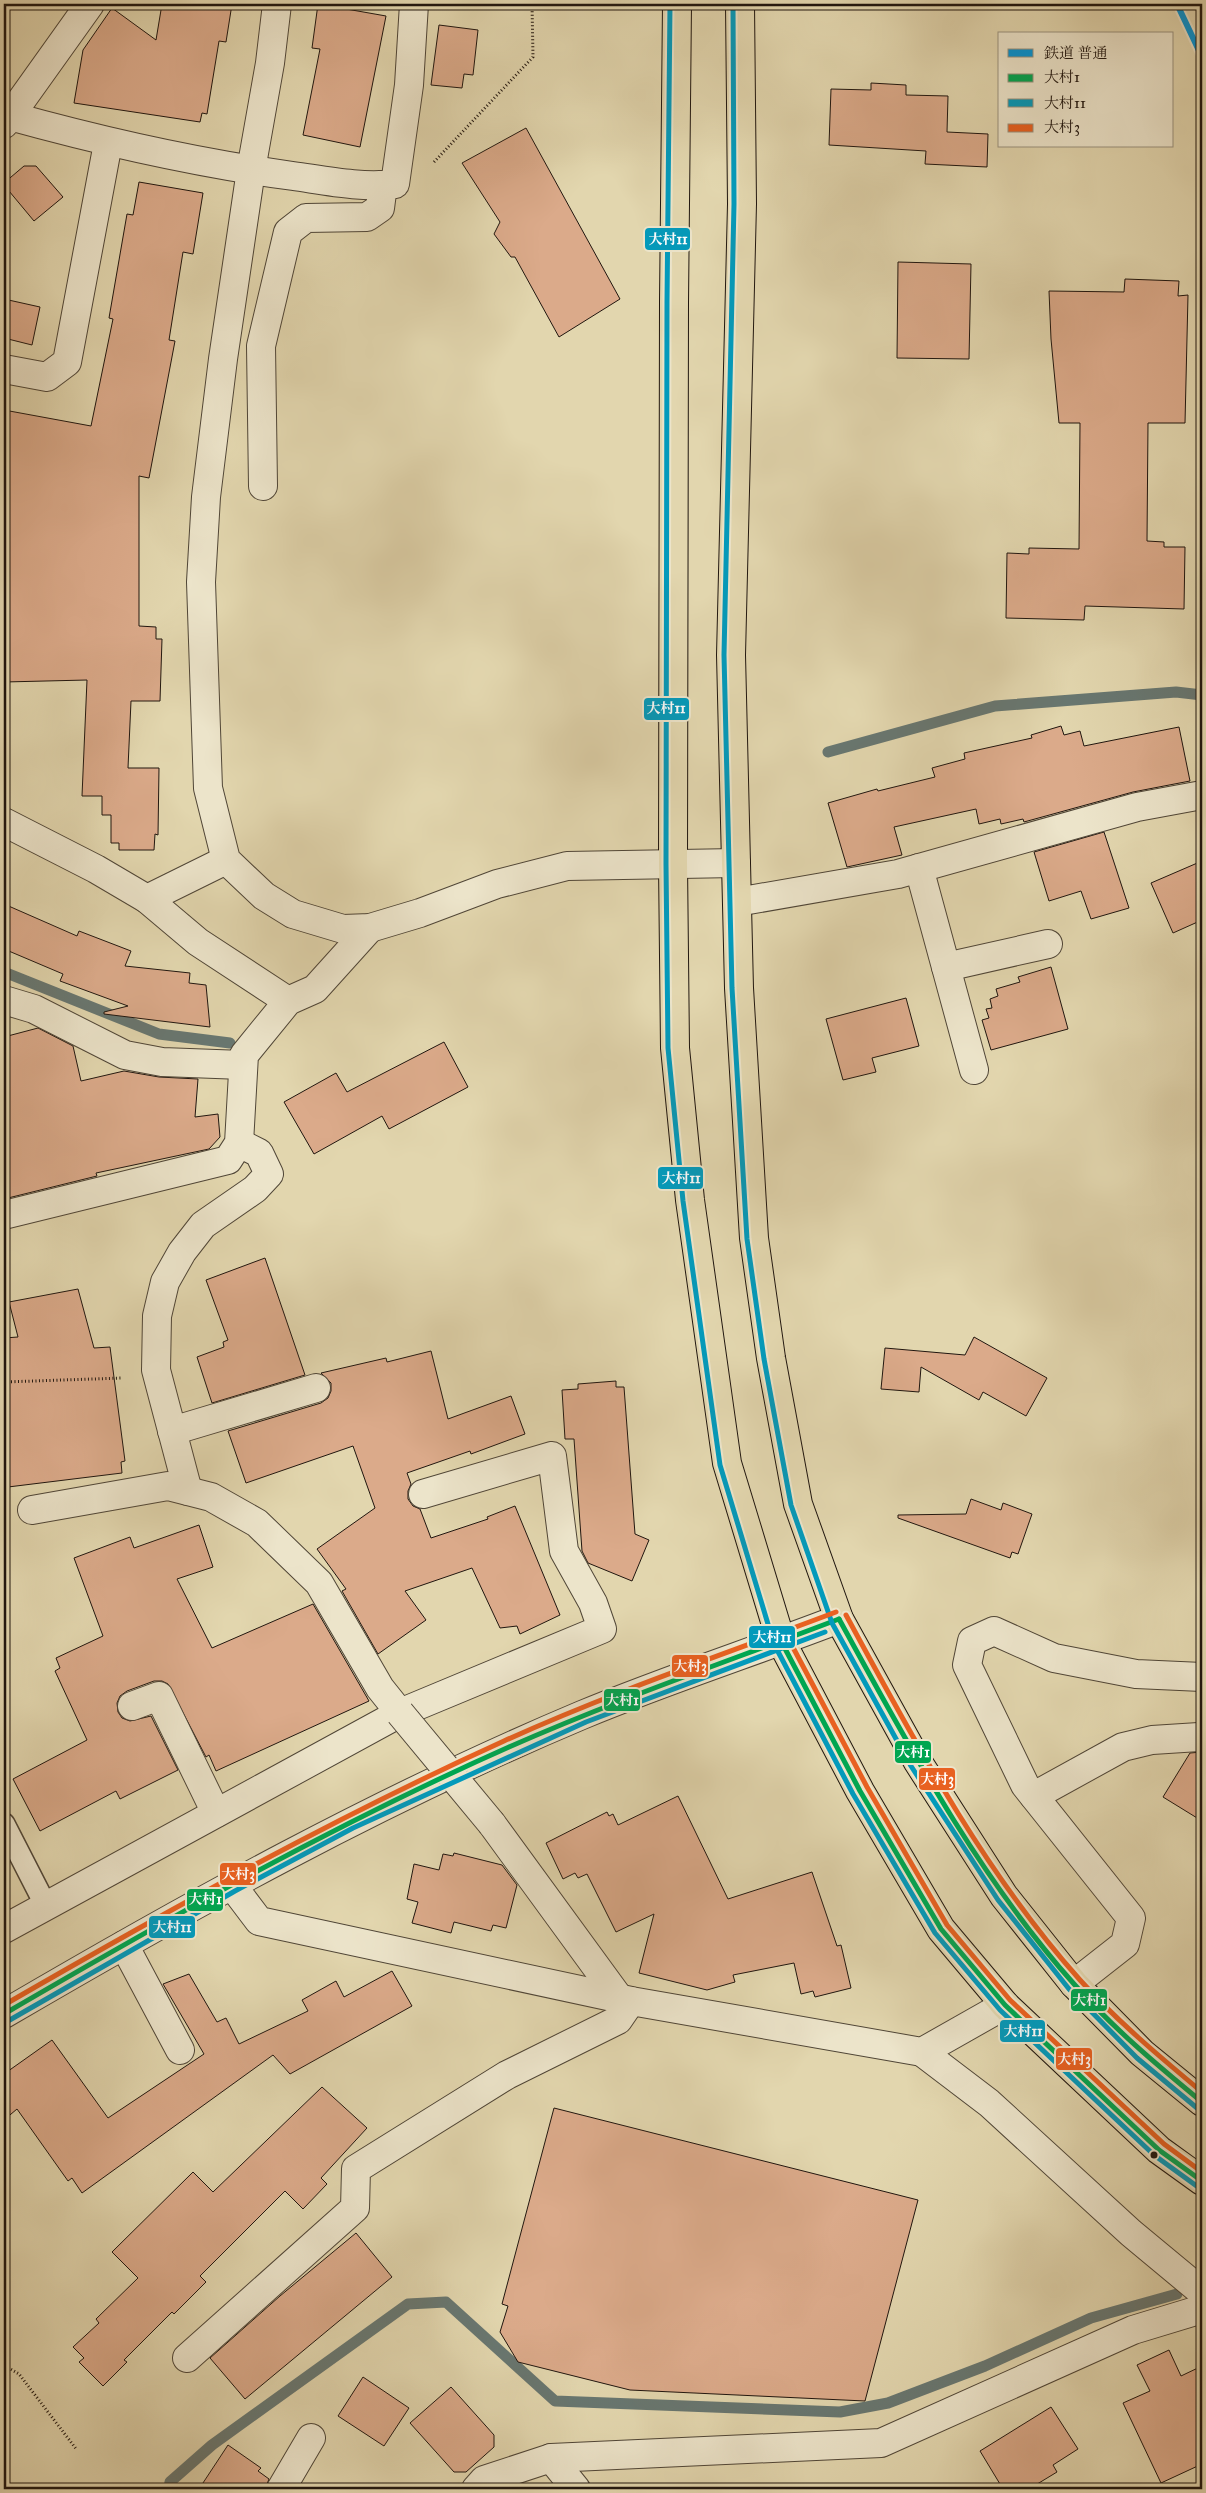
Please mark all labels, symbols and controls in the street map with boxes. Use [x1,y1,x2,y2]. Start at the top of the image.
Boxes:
legend [998,32,1174,148]
text: 鉄道 普通 [1044,44,1107,62]
text: 大村1 [1044,68,1080,86]
text: 大村11 [1044,94,1086,112]
text: 大村3 [1044,118,1080,136]
line badge: 大村11 [644,227,691,251]
text: 大村11 [648,231,688,248]
line badge: 大村11 [643,697,690,721]
text: 大村11 [646,700,686,717]
line badge: 大村11 [657,1166,704,1190]
text: 大村11 [661,1170,701,1187]
line badge: 大村11 [748,1625,796,1649]
text: 大村11 [752,1629,792,1646]
line badge: 大村3 [671,1654,709,1678]
text: 大村3 [673,1658,707,1676]
line badge: 大村1 [603,1688,641,1712]
text: 大村1 [605,1692,639,1709]
line badge: 大村1 [894,1740,932,1764]
text: 大村1 [896,1744,930,1761]
line badge: 大村3 [918,1767,956,1791]
text: 大村3 [920,1771,954,1789]
line badge: 大村3 [219,1862,257,1886]
text: 大村3 [221,1866,255,1884]
line badge: 大村1 [186,1888,224,1912]
text: 大村1 [188,1891,222,1908]
line badge: 大村11 [148,1915,196,1939]
text: 大村11 [152,1919,192,1936]
line badge: 大村1 [1070,1988,1108,2012]
text: 大村1 [1072,1992,1106,2009]
line badge: 大村11 [999,2019,1046,2043]
text: 大村11 [1003,2023,1043,2040]
line badge: 大村3 [1055,2047,1093,2071]
text: 大村3 [1057,2051,1091,2069]
unlabelled marker [1149,2150,1159,2160]

